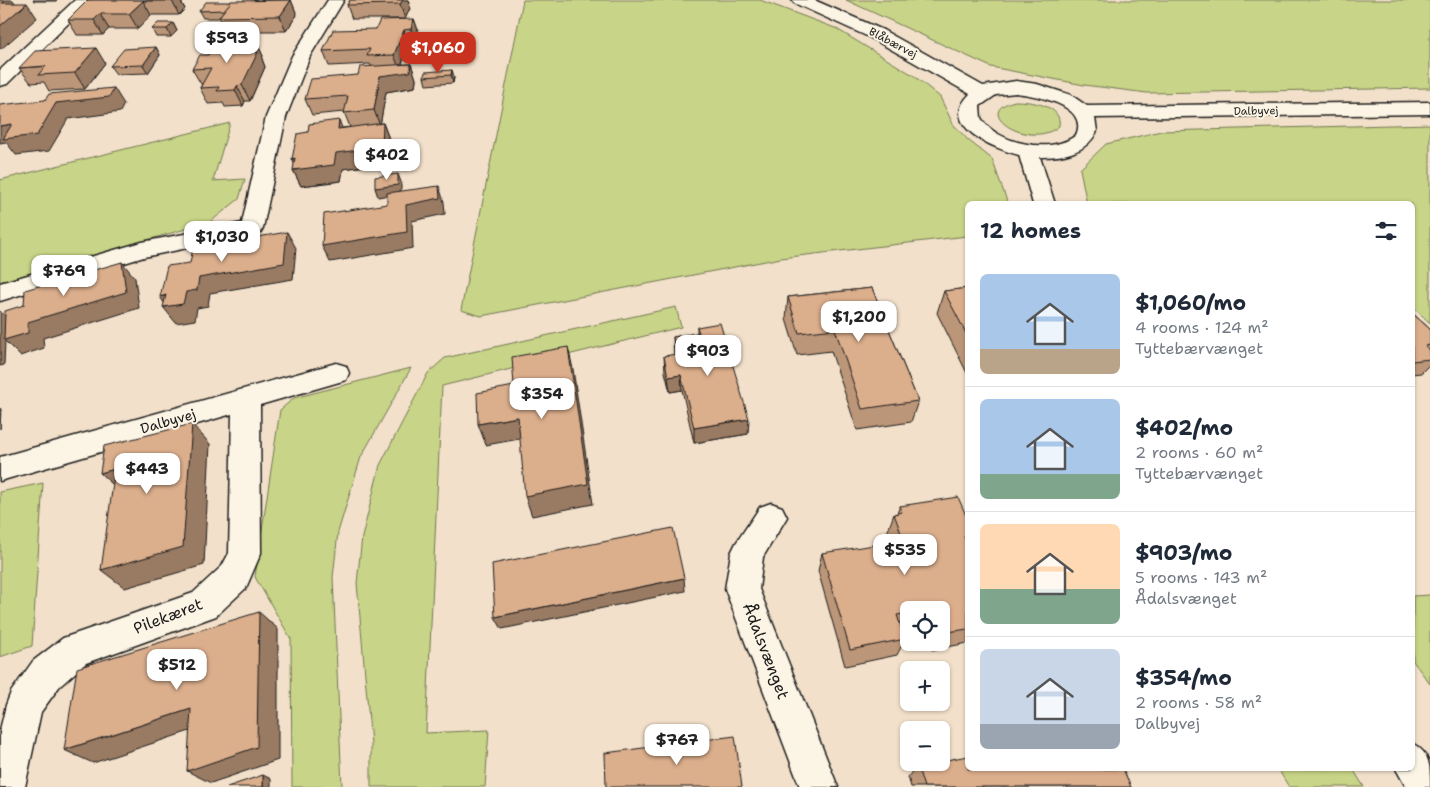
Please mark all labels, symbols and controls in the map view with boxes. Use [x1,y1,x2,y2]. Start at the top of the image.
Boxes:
pin: $593 [197,22,257,64]
street label: Blåbærvej [866,24,920,62]
text: $593 [206,27,248,48]
pin: $1,060 [397,32,479,74]
text: $1,060 [411,37,465,58]
street label: Dalbyvej [1234,103,1279,119]
pin: $402 [357,138,417,181]
text: $402 [365,144,409,165]
text: 12 homes [980,217,1081,245]
icon: filters [1372,217,1400,245]
pin: $1,030 [181,220,263,263]
text: $1,030 [195,226,249,247]
pin: $769 [34,254,94,297]
text: $769 [42,260,86,281]
text: $1,060/mo [1135,289,1246,317]
icon: home [1020,294,1080,354]
pin: $1,200 [818,300,900,343]
text: $1,200 [832,306,886,327]
text: 4 rooms · 124 m² [1135,317,1269,338]
pin: $903 [678,334,738,377]
text: Tyttebærvænget [1135,338,1263,359]
text: $903 [686,340,730,361]
pin: $354 [512,378,572,420]
text: $354 [520,383,564,404]
street label: Dalbyvej [138,405,198,437]
text: $402/mo [1135,414,1233,442]
icon: home [1020,419,1080,479]
text: 2 rooms · 60 m² [1135,442,1263,463]
pin: $443 [117,452,177,495]
text: $443 [125,458,169,479]
text: Tyttebærvænget [1135,463,1263,484]
pin: $535 [875,534,935,576]
text: $535 [884,539,926,560]
text: $903/mo [1135,539,1232,567]
icon: home [1020,544,1080,604]
text: 5 rooms · 143 m² [1135,567,1267,588]
text: Ådalsvænget [1135,588,1237,609]
street label: Pilekæret [130,593,206,639]
street label: Ådalsvænget [738,599,795,702]
map controls [900,601,950,771]
button: locate [900,601,950,651]
pin: $512 [147,648,207,691]
text: $512 [158,654,196,675]
button: + [900,661,950,711]
text: $354/mo [1135,664,1232,692]
icon: home [1020,669,1080,729]
text: 2 rooms · 58 m² [1135,692,1262,713]
text: Dalbyvej [1135,713,1200,734]
button: − [900,721,950,771]
pin: $767 [647,724,707,766]
text: $767 [655,729,699,750]

